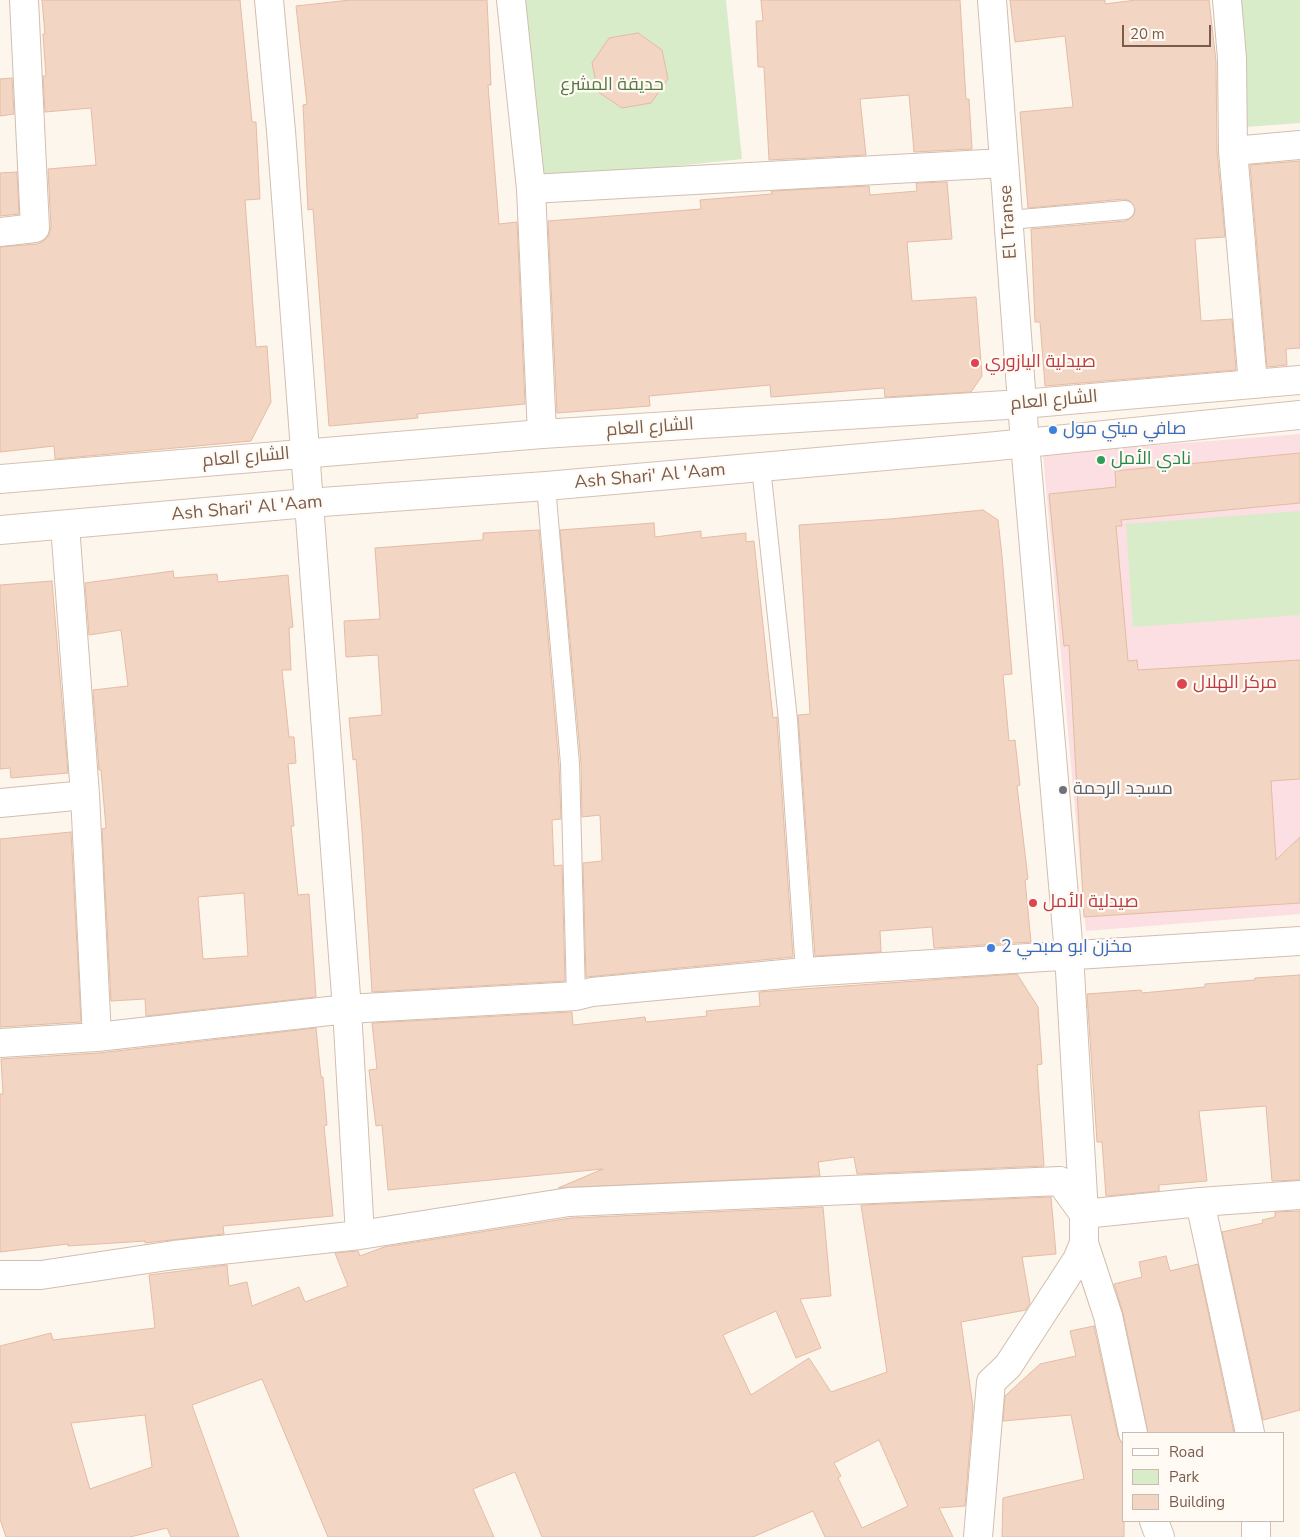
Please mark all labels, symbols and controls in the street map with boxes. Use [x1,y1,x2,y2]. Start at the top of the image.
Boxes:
scale bar [1125,15,1214,47]
text: 20 m [1130,24,1165,44]
park label: حديقة المشرع [560,75,664,97]
street label: El Transe [996,184,1022,260]
place label: صيدلية اليازوري [985,352,1096,374]
marker: صيدلية اليازوري [969,357,981,369]
street label: الشارع العام [1009,386,1099,416]
street label: الشارع العام [606,414,694,442]
place label: صافي ميني مول [1063,419,1186,441]
marker: صافي ميني مول [1047,424,1059,436]
street label: الشارع العام [201,443,291,473]
place label: نادي الأمل [1111,449,1191,471]
marker: نادي الأمل [1095,454,1107,466]
street label: Ash Shari' Al 'Aam [573,460,727,494]
street label: Ash Shari' Al 'Aam [170,492,324,526]
place label: مركز الهلال [1193,673,1277,695]
marker: مركز الهلال [1175,677,1189,691]
place label: مسجد الرحمة [1073,779,1173,801]
marker: مسجد الرحمة [1057,784,1069,796]
place label: صيدلية الأمل [1043,892,1139,914]
marker: صيدلية الأمل [1027,897,1039,909]
place label: مخزن ابو صبحي 2 [1001,937,1132,959]
marker: مخزن ابو صبحي 2 [985,942,997,954]
legend [1122,1432,1285,1522]
text: Road [1169,1442,1204,1462]
text: Park [1169,1467,1199,1487]
text: Building [1169,1492,1225,1512]

